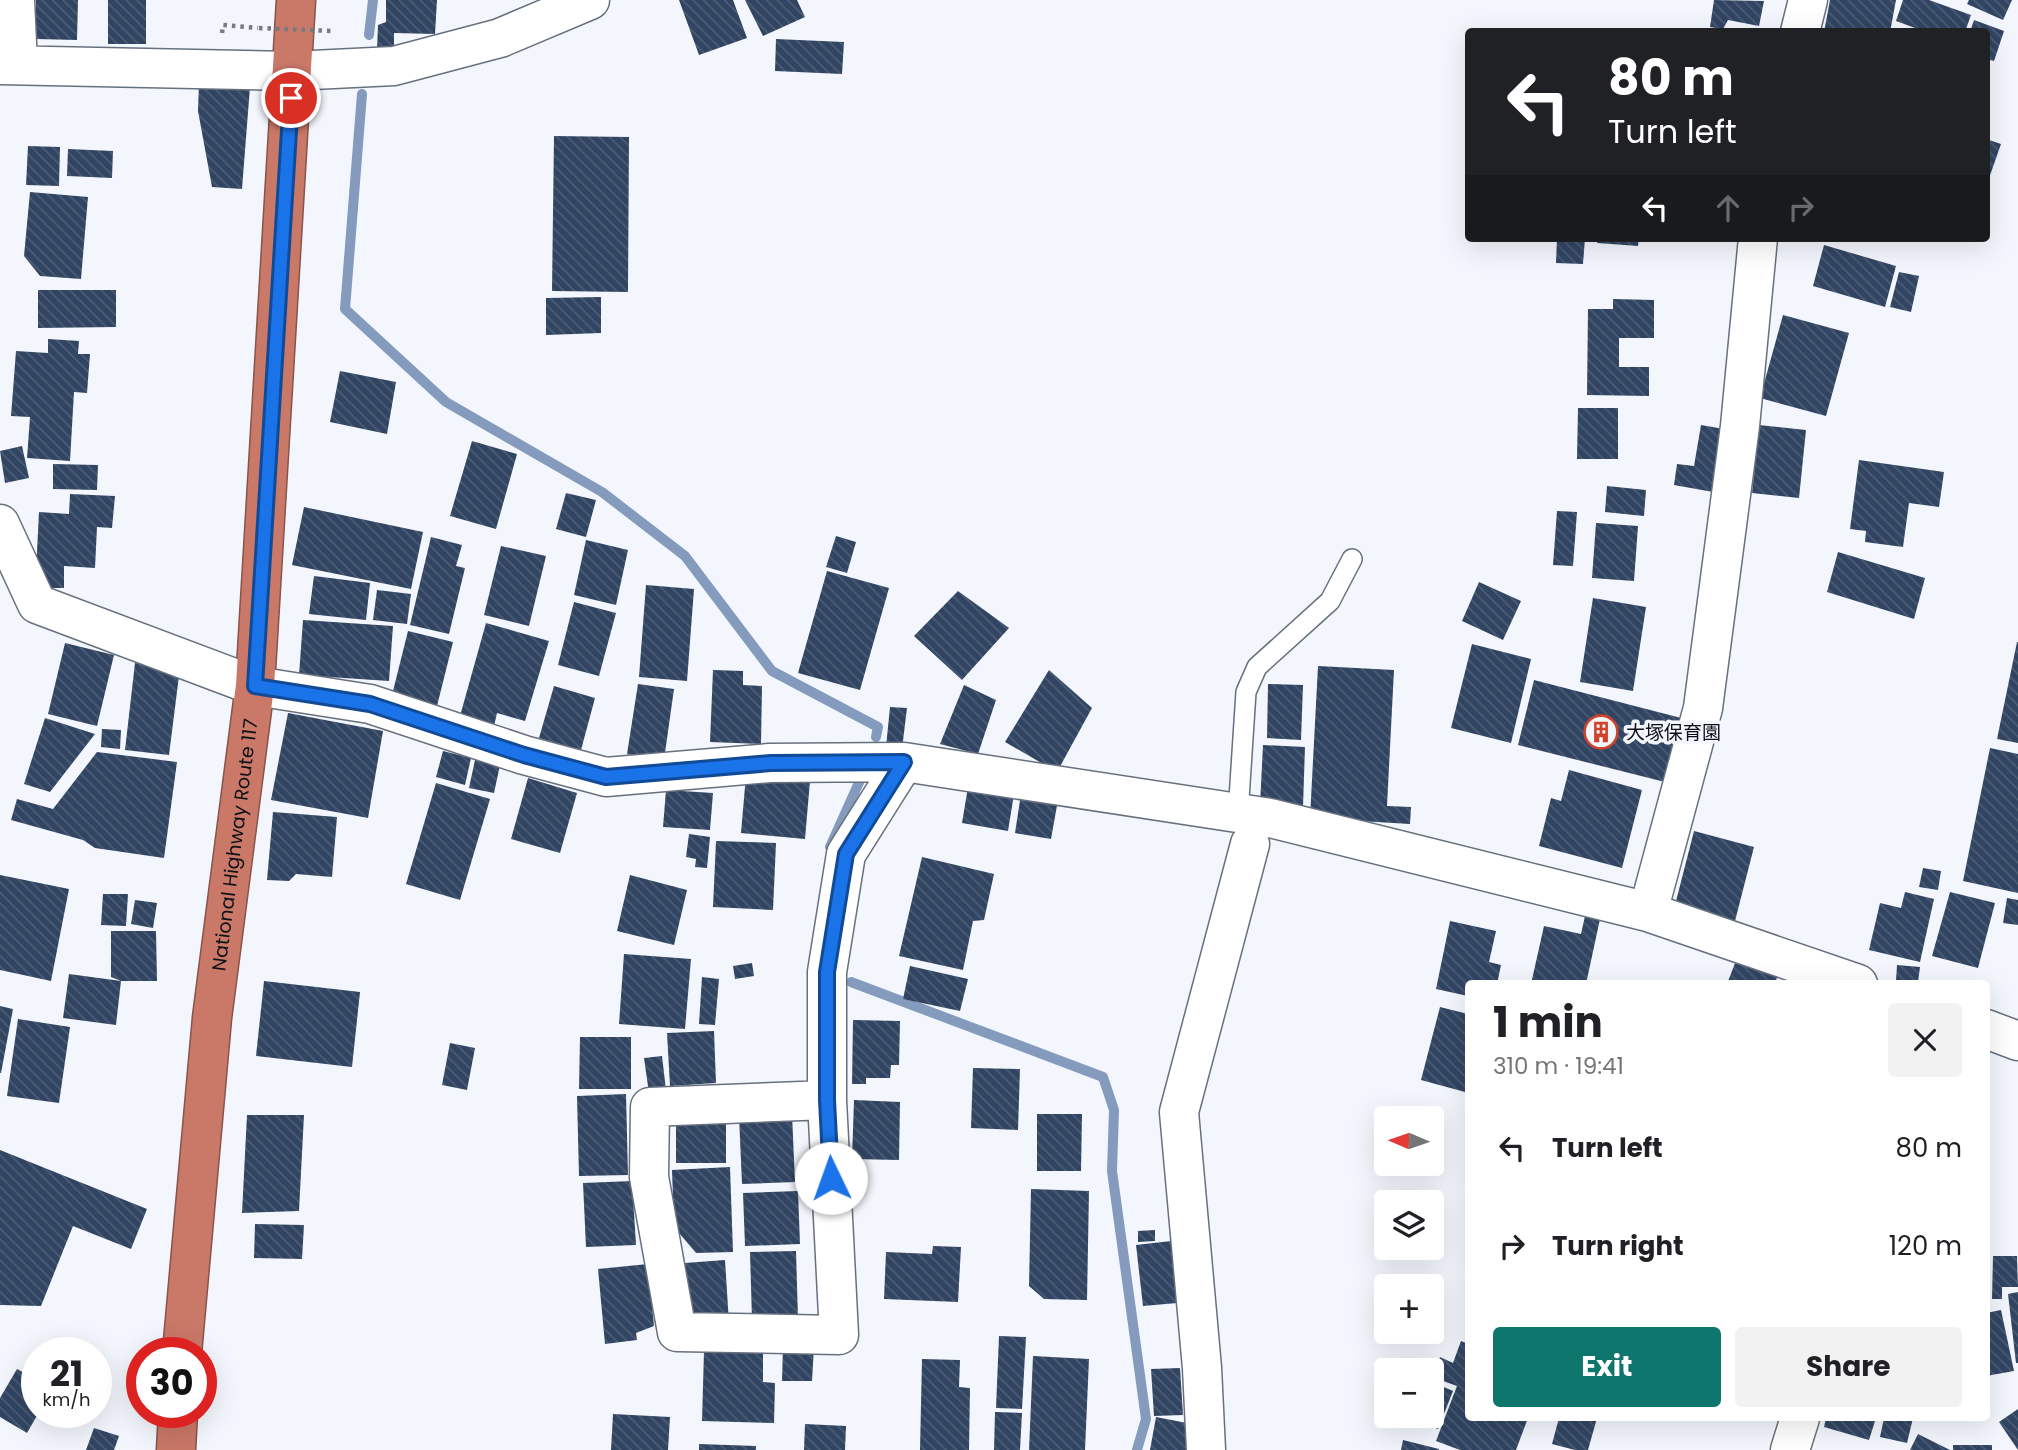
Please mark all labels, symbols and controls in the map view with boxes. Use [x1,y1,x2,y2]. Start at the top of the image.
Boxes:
text: 80 m [1608,44,1734,112]
icon: left [1493,56,1584,147]
pin [261,68,321,128]
icon: arrive [272,79,310,117]
text: Turn left [1608,109,1737,154]
icon: left [1636,189,1674,227]
icon: ahead [1709,189,1747,227]
icon: right [1782,189,1820,227]
building icon: 大塚保育園 [1582,713,1620,751]
street label: National Highway Route 117 [205,717,265,973]
place label: 大塚保育園 [1626,719,1721,746]
text: 1 min [1493,993,1603,1052]
button: close [1888,1003,1962,1077]
text: 310 m · 19:41 [1493,1050,1624,1082]
north arrow [1374,1106,1444,1176]
map controls [1374,1106,1444,1428]
icon: left [1493,1129,1531,1167]
text: Turn left [1552,1130,1663,1166]
text: 80 m [1896,1130,1962,1166]
position arrow [794,1141,868,1215]
button: layers [1374,1190,1444,1260]
icon: right [1493,1227,1531,1265]
text: Turn right [1552,1228,1684,1264]
text: 120 m [1889,1228,1962,1264]
button: + [1374,1274,1444,1344]
button: Exit [1493,1327,1721,1407]
button: Share [1735,1327,1962,1407]
speed limit sign: 30 [126,1337,217,1428]
text: 21 [50,1349,83,1398]
button: − [1374,1358,1444,1428]
text: km/h [43,1387,90,1412]

